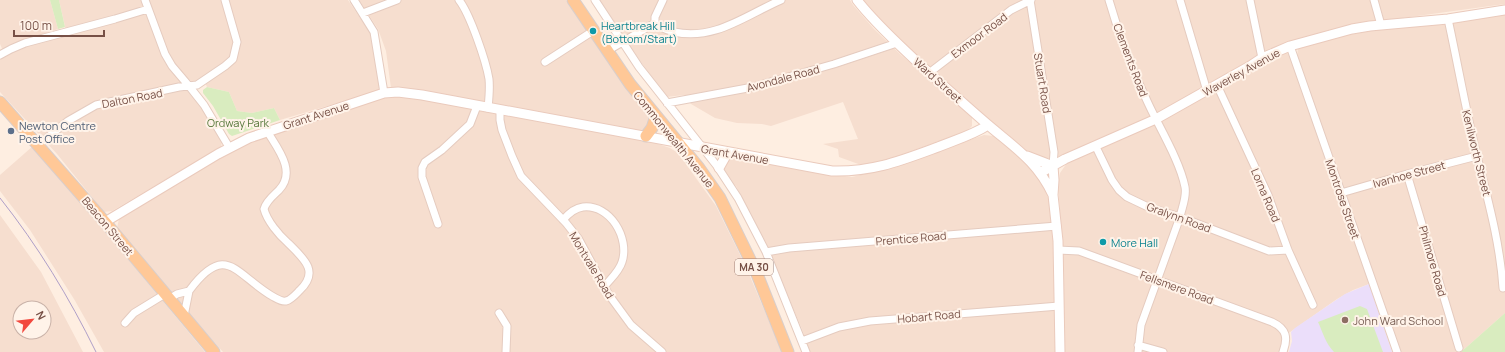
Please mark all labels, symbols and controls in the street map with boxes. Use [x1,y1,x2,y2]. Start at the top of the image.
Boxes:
street label: Exmoor Road [948,9,1010,61]
scale bar [14,12,104,38]
text: 100 m [20,17,52,34]
place label: Heartbreak Hill (Bottom/Start) [601,18,678,46]
street label: Clements Road [1110,21,1152,99]
marker: Heartbreak Hill (Bottom/Start) [588,26,598,36]
street label: Waverley Avenue [1200,44,1283,99]
street label: Stuart Road [1031,52,1055,114]
street label: Ward Street [910,54,966,106]
street label: Avondale Road [745,61,821,95]
street label: Dalton Road [100,85,164,111]
street label: Commonwealth Avenue [630,88,718,191]
street label: Grant Avenue [281,97,351,133]
street label: Kenilworth Street [1459,108,1495,198]
park label: Ordway Park [207,115,270,130]
place label: Newton Centre Post Office [19,118,97,146]
marker: Newton Centre Post Office [6,126,16,136]
street label: Grant Avenue [700,141,771,167]
street label: Montrose Street [1322,157,1364,241]
street label: Ivanhoe Street [1371,157,1447,191]
street label: Lorna Road [1248,166,1284,224]
street label: Beacon Street [79,193,137,259]
street label: Gralynn Road [1145,198,1213,236]
street label: Philmore Road [1416,224,1450,298]
street label: Prentice Road [875,227,947,249]
street label: Montvale Road [566,229,618,301]
place label: More Hall [1111,235,1158,250]
marker: More Hall [1098,237,1108,247]
road number: MA 30 [735,259,773,275]
street label: Fellsmere Road [1138,267,1216,307]
north arrow [12,300,52,340]
street label: Hobart Road [897,306,961,326]
text: N [33,308,50,322]
place label: John Ward School [1353,313,1443,328]
marker: John Ward School [1340,315,1350,325]

